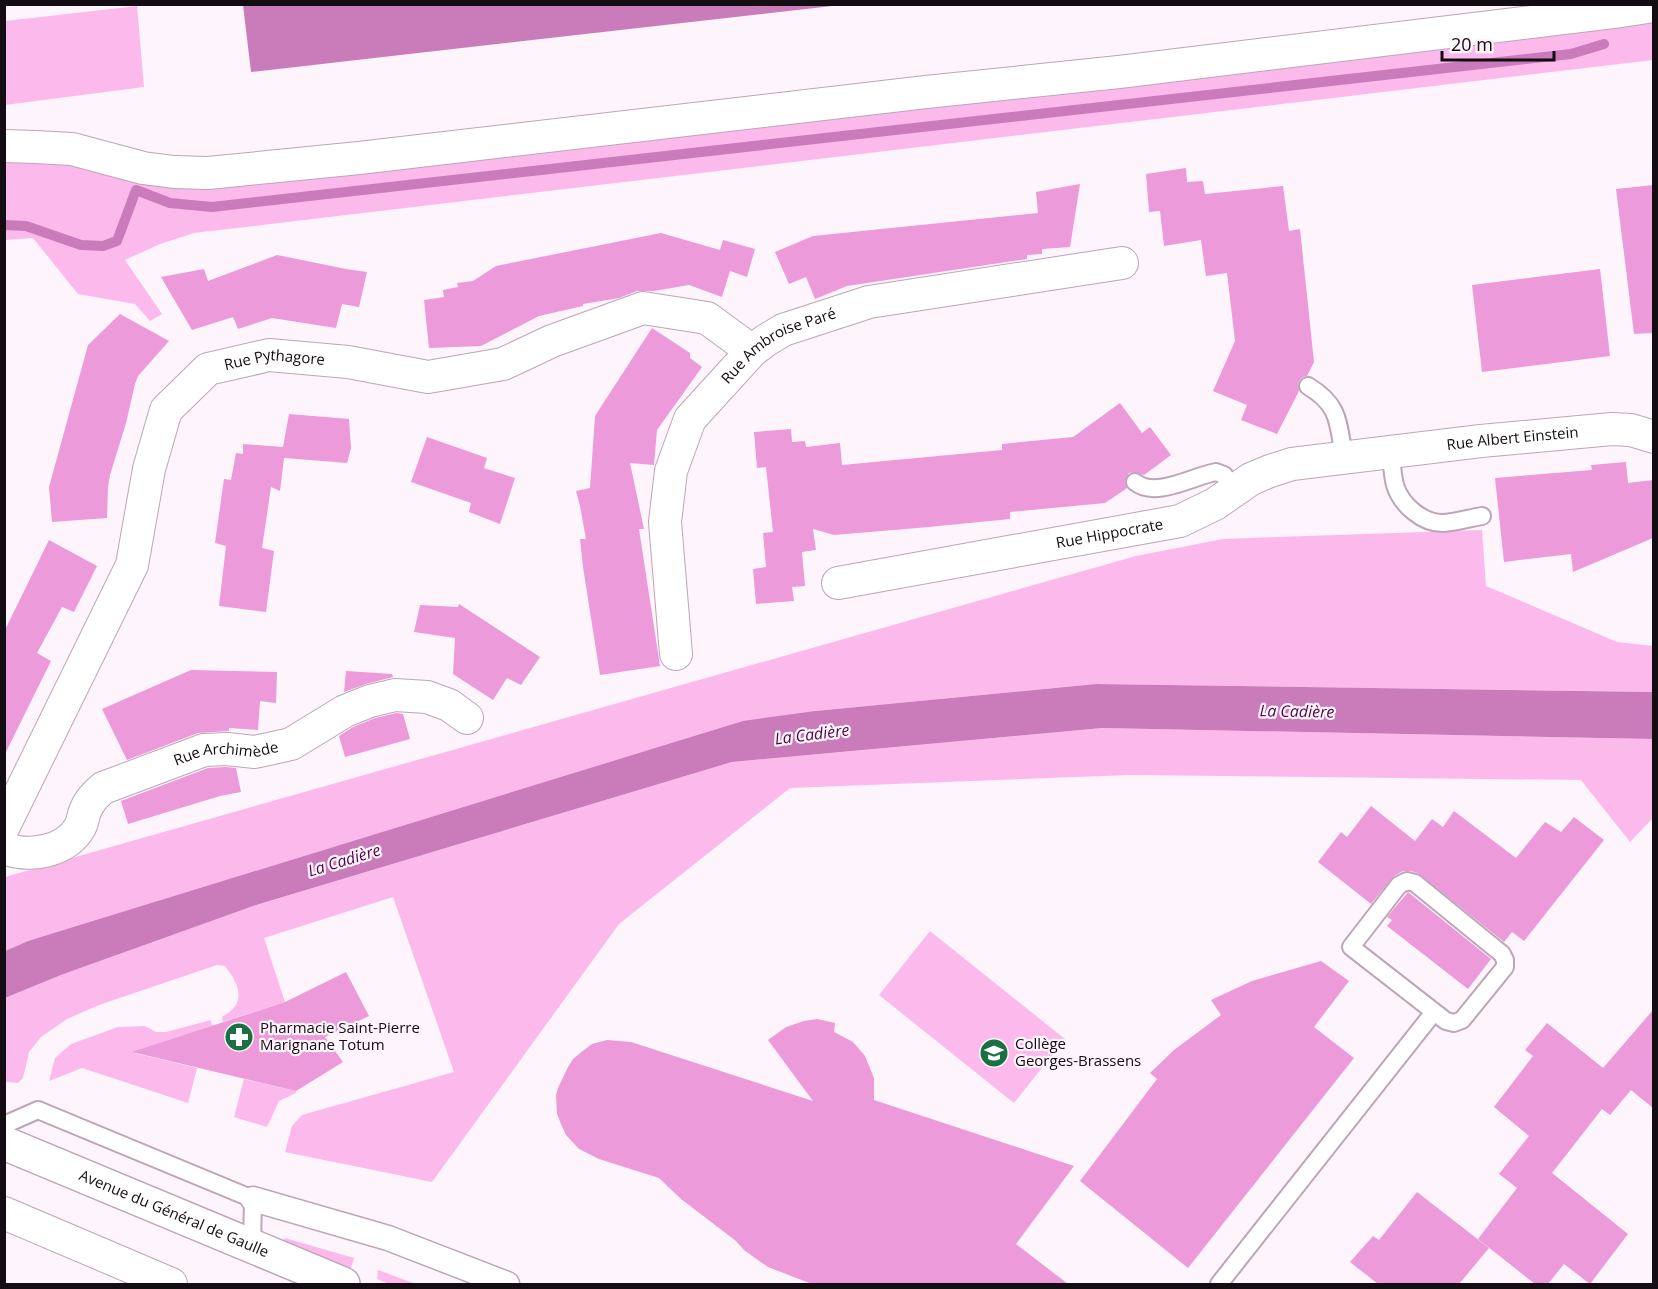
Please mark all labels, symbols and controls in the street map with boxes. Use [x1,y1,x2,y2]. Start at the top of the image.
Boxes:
scale bar [1442,24,1554,62]
text: 20 m [1451,32,1493,56]
street label: Rue Ambroise Paré [716,302,838,387]
street label: Rue Pythagore [222,344,326,374]
street label: Rue Albert Einstein [1445,421,1579,454]
street label: Rue Hippocrate [1054,513,1165,552]
water label: La Cadière [1259,699,1335,723]
water label: La Cadière [774,719,851,749]
street label: Rue Archimède [170,736,280,770]
water label: La Cadière [305,839,383,881]
place label: Pharmacie Saint-Pierre Marignane Totum [260,1017,420,1054]
pharmacy icon: Pharmacie Saint-Pierre Marignane Totum [223,1021,255,1053]
place label: Collège Georges-Brassens [1015,1033,1141,1070]
school or university icon: Collège Georges-Brassens [978,1037,1010,1069]
street label: Avenue du Général de Gaulle [76,1164,272,1261]

